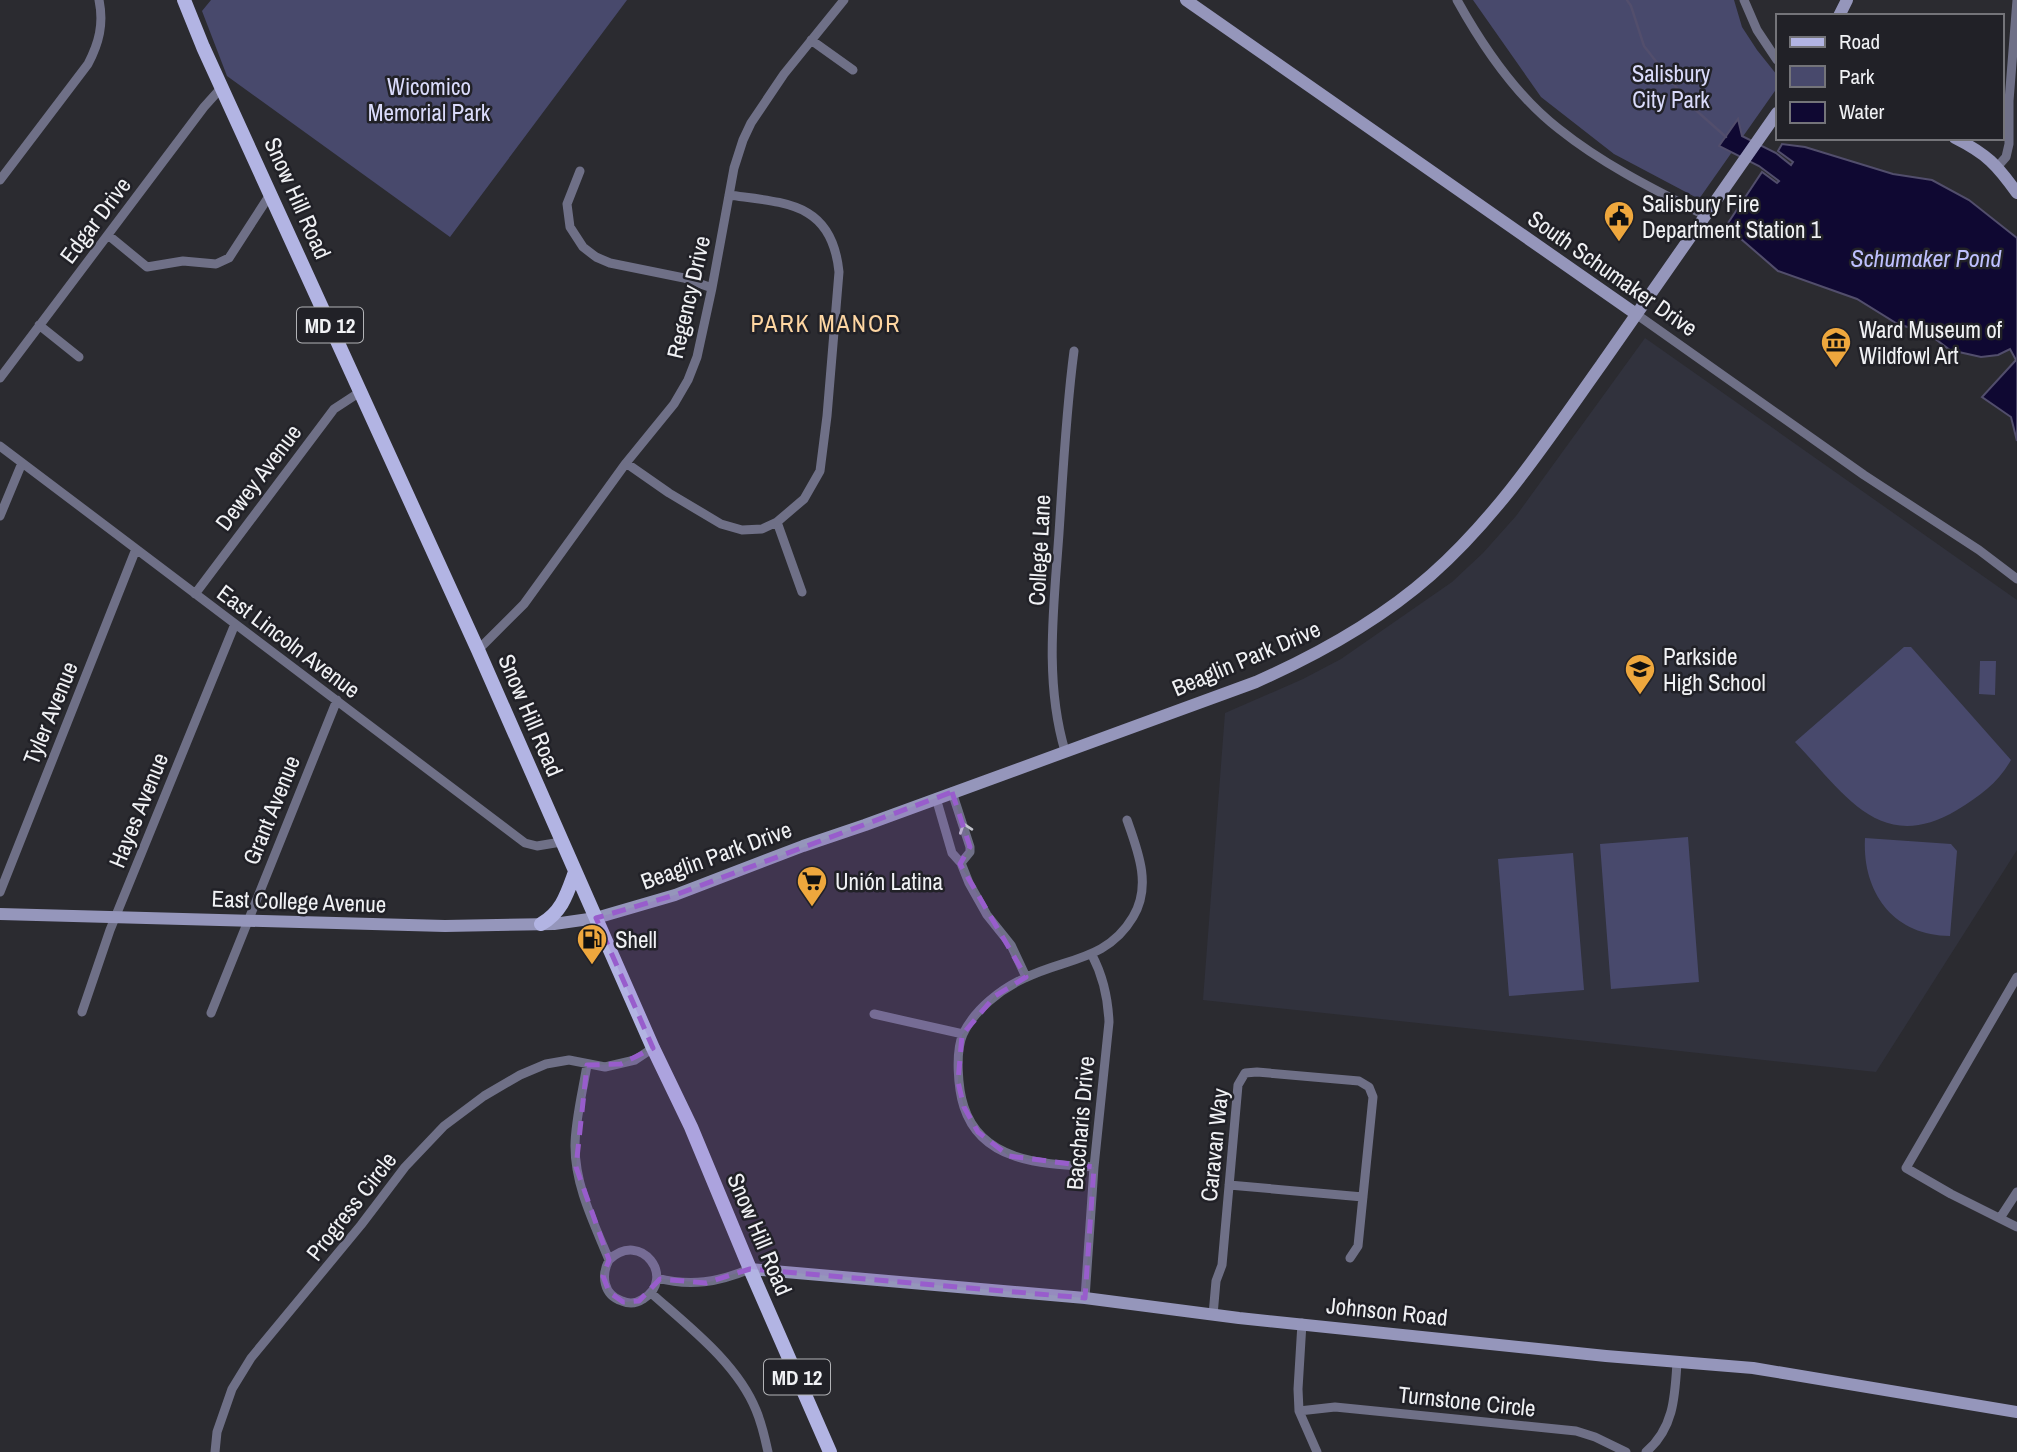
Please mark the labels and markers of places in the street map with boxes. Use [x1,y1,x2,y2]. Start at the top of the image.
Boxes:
place label: Salisbury Fire Department Station 1 [1642,188,1822,245]
public building icon: Salisbury Fire Department Station 1 [1602,199,1636,243]
place label: Ward Museum of Wildfowl Art [1859,314,2003,371]
museum icon: Ward Museum of Wildfowl Art [1819,325,1853,369]
place label: Parkside High School [1663,641,1766,698]
school or university icon: Parkside High School [1623,652,1657,696]
supermarket icon: Unión Latina [795,864,829,908]
place label: Unión Latina [835,866,944,897]
fuel station icon: Shell [575,922,609,966]
place label: Shell [615,924,657,955]

